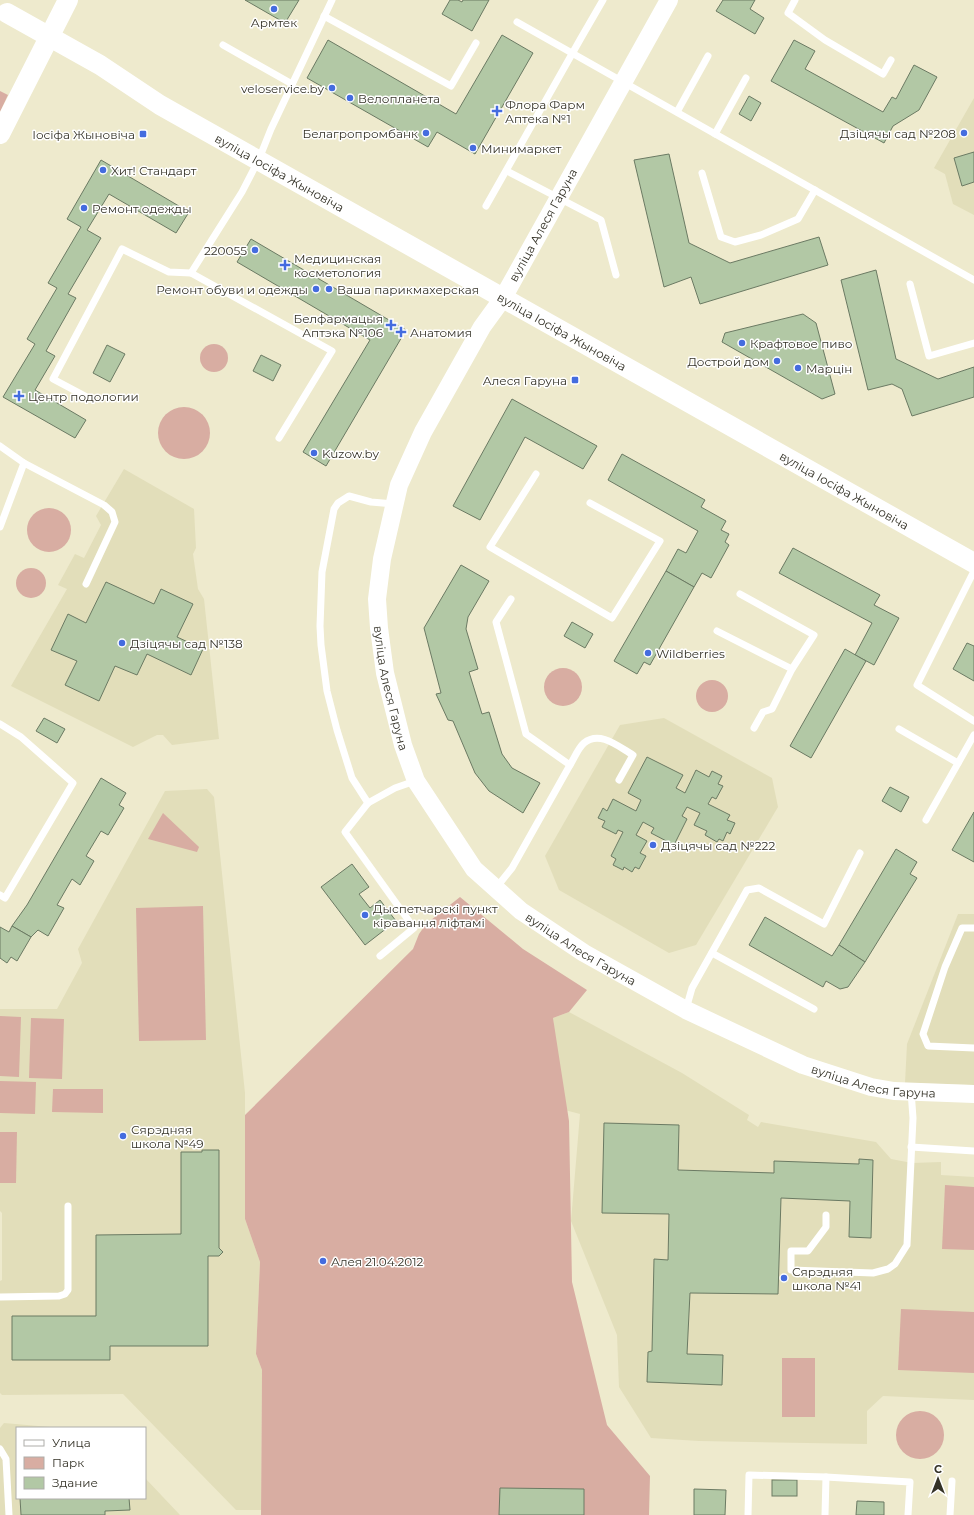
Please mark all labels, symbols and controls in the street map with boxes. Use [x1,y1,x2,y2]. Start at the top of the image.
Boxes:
marker: Армтек [269,4,279,14]
place label: Армтек [251,15,297,30]
place label: veloservice.by [241,81,324,96]
marker: veloservice.by [327,83,337,93]
place label: Велопланета [358,91,440,106]
marker: Велопланета [345,93,355,103]
place label: Флора Фарм Аптека №1 [505,97,585,126]
marker: Флора Фарм Аптека №1 [492,106,502,116]
place label: Белагропромбанк [302,126,418,141]
place label: Дзіцячы сад №208 [840,126,956,141]
place label: Іосіфа Жыновіча [32,127,135,142]
marker: Белагропромбанк [421,128,431,138]
marker: Дзіцячы сад №208 [959,128,969,138]
marker: Іосіфа Жыновіча [138,129,148,139]
street label: вуліца Іосіфа Жыновіча [212,130,347,215]
place label: Минимаркет [481,141,562,156]
marker: Минимаркет [468,143,478,153]
place label: Хит! Стандарт [111,163,197,178]
marker: Хит! Стандарт [98,165,108,175]
street label: вуліца Алеся Гаруна [506,166,580,284]
place label: Ремонт одежды [92,201,192,216]
marker: Ремонт одежды [79,203,89,213]
place label: 220055 [204,243,247,258]
marker: 220055 [250,245,260,255]
place label: Медицинская косметология [294,251,381,280]
marker: Медицинская косметология [279,259,291,271]
place label: Ремонт обуви и одежды [156,282,308,297]
place label: Ваша парикмахерская [337,282,479,297]
marker: Ремонт обуви и одежды [311,284,321,294]
marker: Ваша парикмахерская [324,284,334,294]
street label: вуліца Іосіфа Жыновіча [495,289,629,374]
place label: Белфармацыя Аптэка №106 [293,311,383,340]
marker: Белфармацыя Аптэка №106 [386,320,396,330]
place label: Анатомия [410,325,472,340]
marker: Анатомия [395,326,407,338]
place label: Крафтовое пиво [750,336,853,351]
marker: Крафтовое пиво [737,338,747,348]
place label: Дострой дом [688,354,769,369]
marker: Дострой дом [772,356,782,366]
place label: Марцін [806,361,852,376]
marker: Марцін [793,363,803,373]
place label: Алеся Гаруна [483,373,567,388]
marker: Алеся Гаруна [570,375,580,385]
place label: Центр подологии [28,389,139,404]
marker: Центр подологии [13,390,25,402]
place label: Kuzow.by [322,446,379,461]
marker: Kuzow.by [309,448,319,458]
street label: вуліца Іосіфа Жыновіча [777,448,912,532]
street label: вуліца Алеся Гаруна [371,625,412,752]
place label: Дзіцячы сад №138 [130,636,243,651]
marker: Дзіцячы сад №138 [117,638,127,648]
place label: Wildberries [656,646,725,661]
marker: Wildberries [643,648,653,658]
place label: Дзіцячы сад №222 [661,838,775,853]
marker: Дзіцячы сад №222 [648,840,658,850]
place label: Дыспетчарскі пункт кіравання ліфтамі [373,901,498,930]
street label: вуліца Алеся Гаруна [523,909,639,988]
marker: Дыспетчарскі пункт кіравання ліфтамі [360,910,370,920]
street label: вуліца Алеся Гаруна [810,1061,936,1100]
place label: Сярэдняя школа №49 [131,1122,204,1151]
marker: Сярэдняя школа №49 [118,1131,128,1141]
place label: Алея 21.04.2012 [331,1254,424,1269]
marker: Алея 21.04.2012 [318,1256,328,1266]
place label: Сярэдняя школа №41 [792,1264,861,1293]
marker: Сярэдняя школа №41 [779,1273,789,1283]
legend [16,1427,146,1499]
text: Улица [52,1435,91,1450]
text: Парк [52,1455,84,1470]
north arrow [918,1459,958,1499]
text: С [934,1462,942,1476]
text: Здание [52,1475,98,1490]

